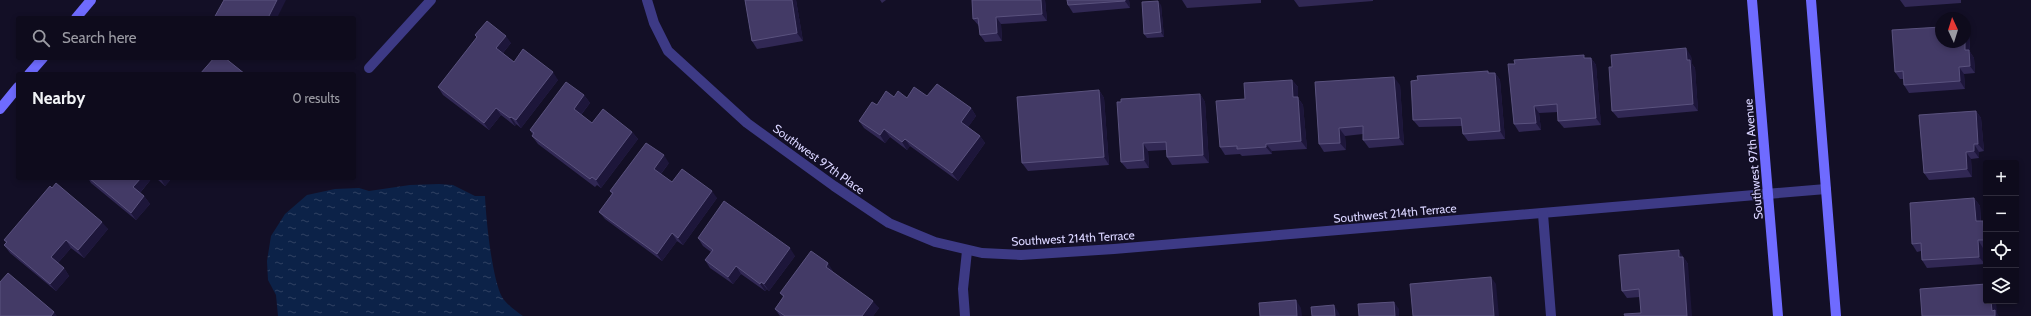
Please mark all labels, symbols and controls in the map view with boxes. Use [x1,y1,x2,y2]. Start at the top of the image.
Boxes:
north arrow [1935,12,1971,48]
search box [16,16,356,60]
icon: search [30,27,52,49]
text: Search here [62,29,137,47]
text: Nearby [32,88,85,108]
text: 0 results [292,90,340,106]
street label: Southwest 97th Avenue [1740,98,1766,220]
street label: Southwest 97th Place [770,121,868,197]
map controls [1983,160,2019,304]
button: + [1983,160,2019,196]
button: − [1983,196,2019,232]
street label: Southwest 214th Terrace [1333,200,1457,226]
street label: Southwest 214th Terrace [1011,227,1135,249]
button: locate [1983,232,2019,268]
button: layers [1983,268,2019,304]

